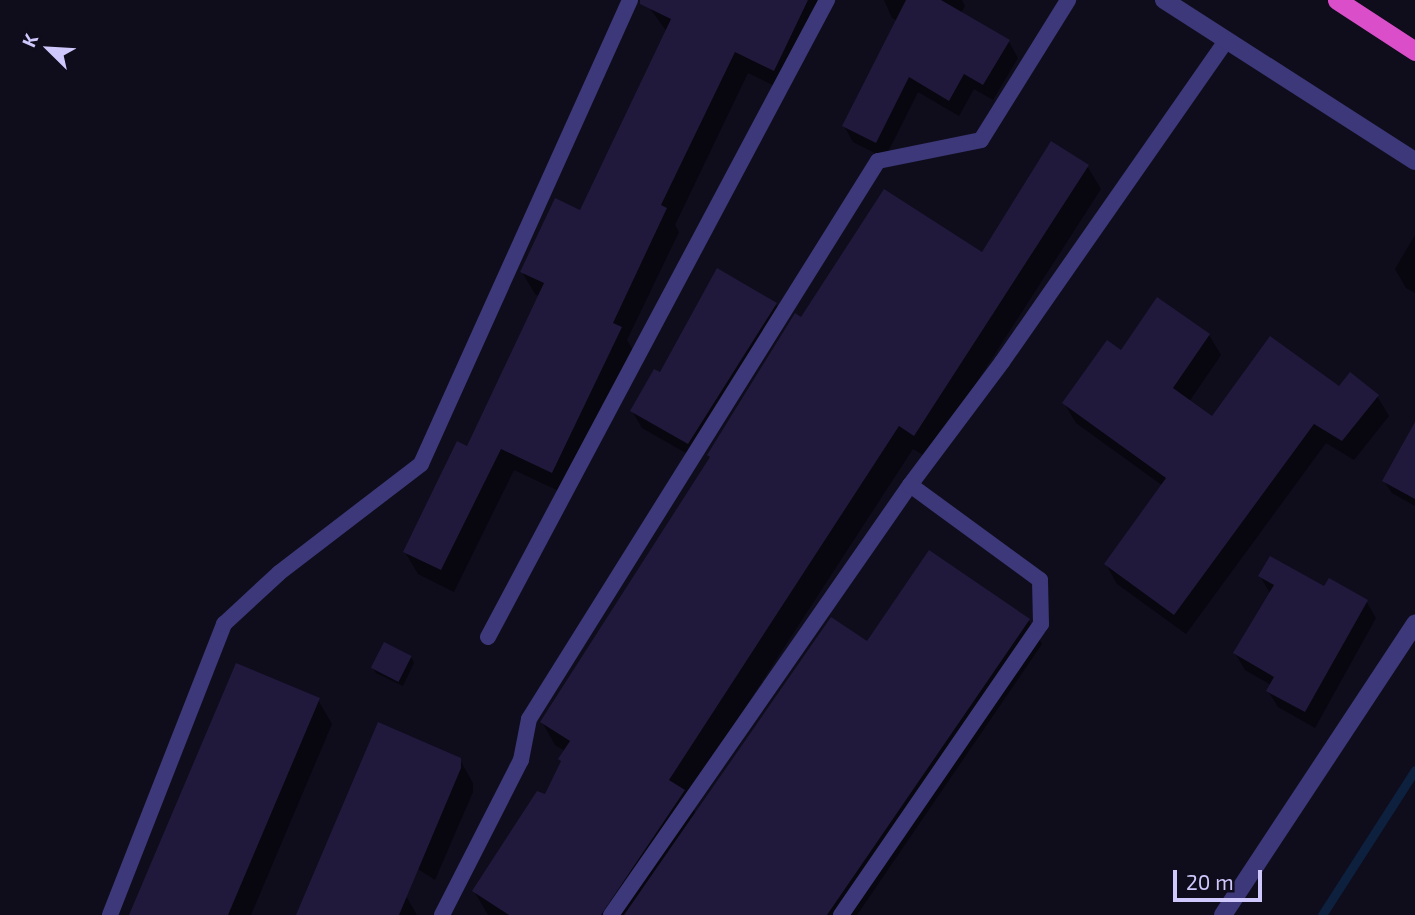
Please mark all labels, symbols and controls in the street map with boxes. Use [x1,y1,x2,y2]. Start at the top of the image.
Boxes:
north arrow [14,14,84,84]
text: K [16,30,42,50]
scale bar [1177,856,1266,900]
text: 20 m [1186,869,1234,894]

